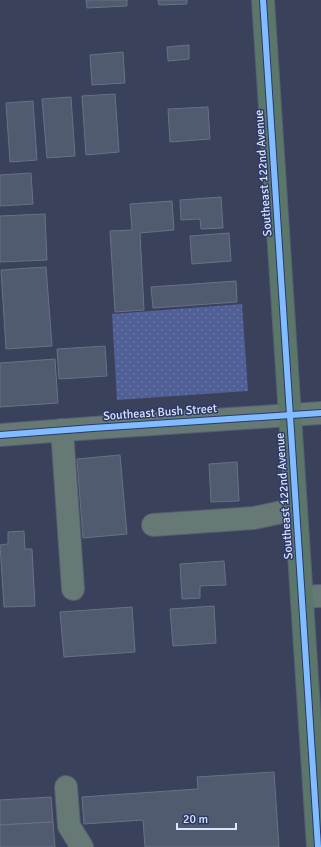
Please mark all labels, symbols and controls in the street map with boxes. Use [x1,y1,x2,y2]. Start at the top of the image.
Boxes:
street label: Southeast 122nd Avenue [252,109,275,237]
street label: Southeast Bush Street [103,401,217,424]
street label: Southeast 122nd Avenue [273,432,296,560]
scale bar [177,805,236,831]
text: 20 m [183,812,208,827]

